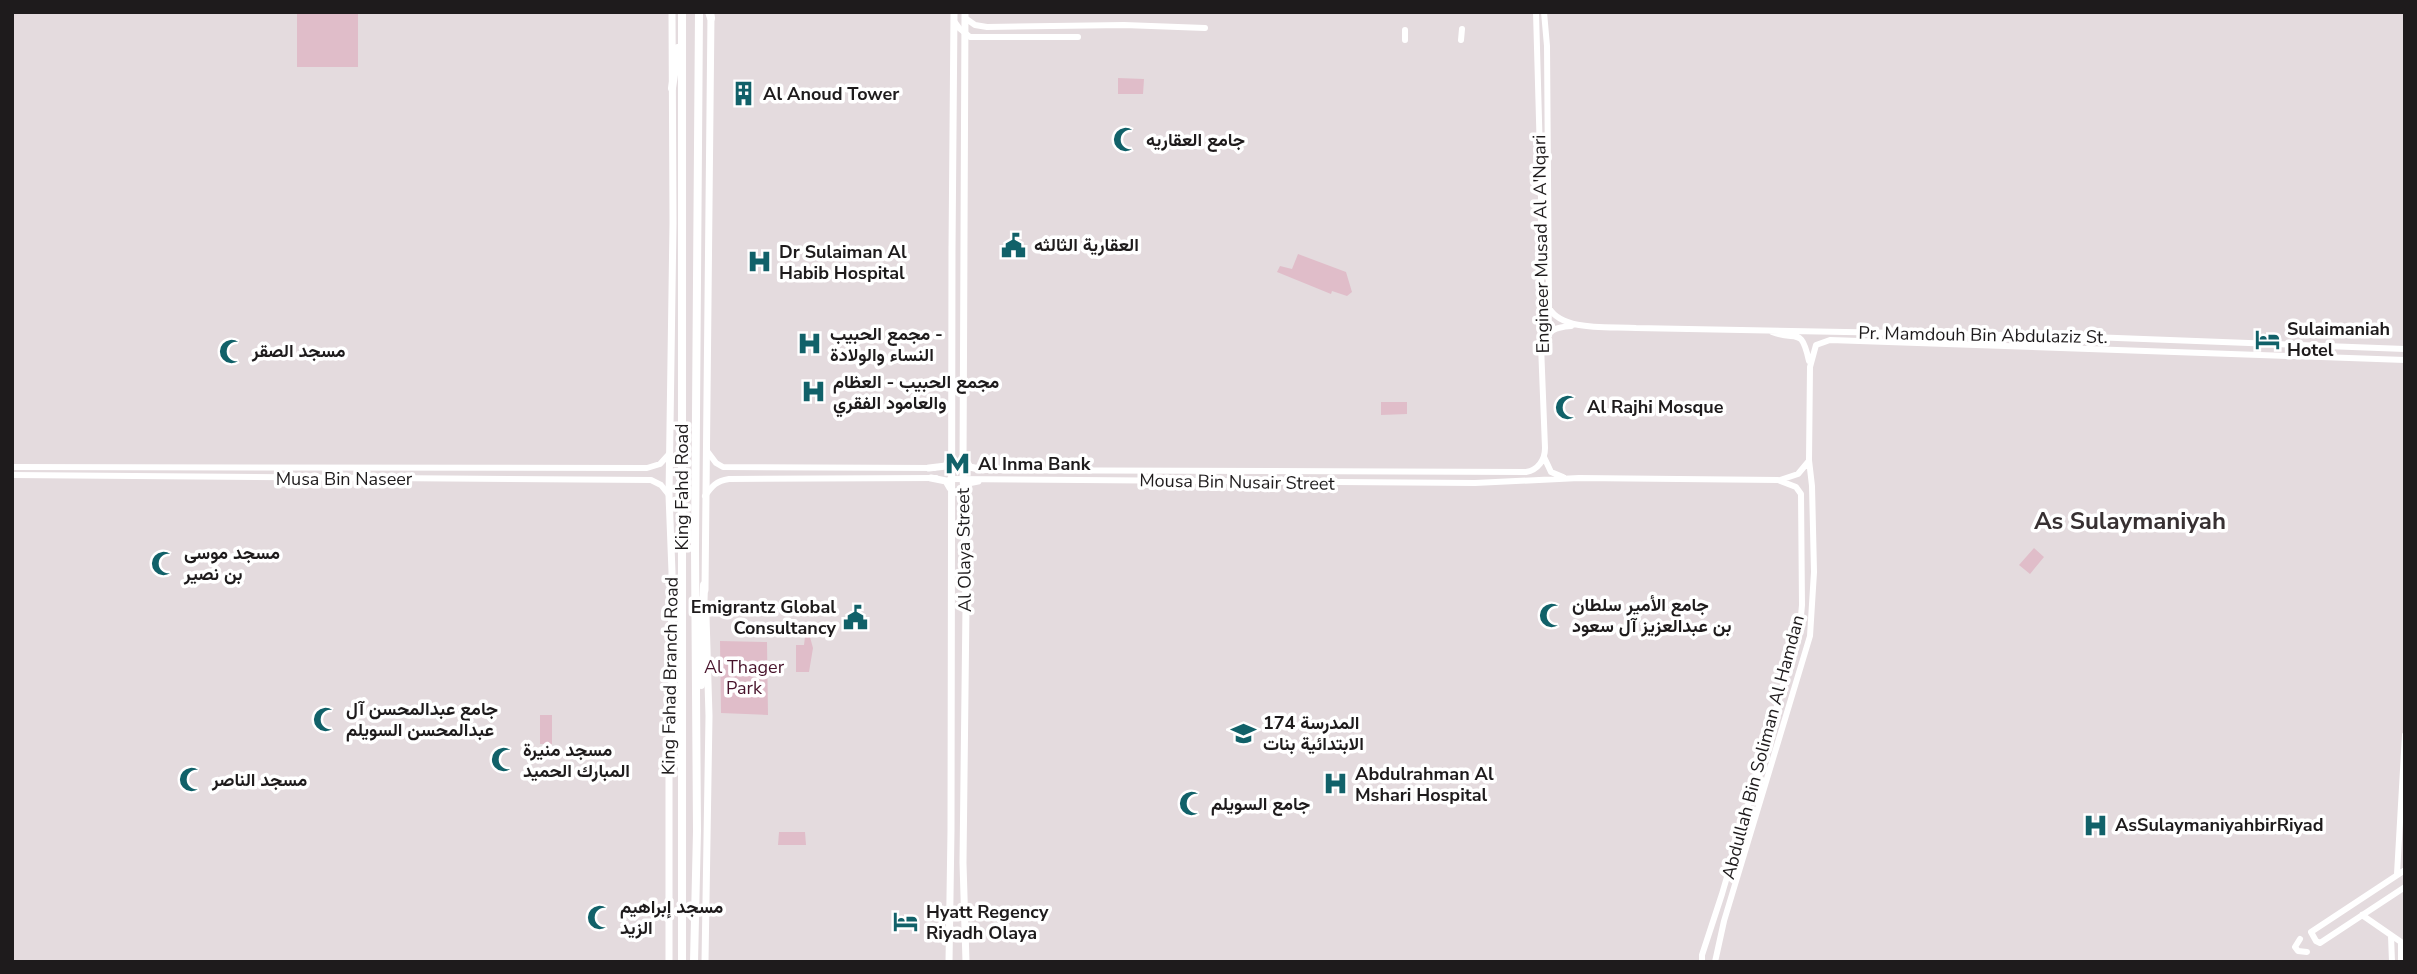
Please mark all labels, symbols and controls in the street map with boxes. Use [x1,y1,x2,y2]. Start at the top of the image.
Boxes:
building icon: Al Anoud Tower [729,80,757,108]
place label: Al Anoud Tower [763,82,899,106]
mosque icon: جامع العقاريه [1112,126,1140,154]
place label: جامع العقاريه [1146,128,1245,152]
street label: Engineer Musad Al A'Nqari [1527,134,1555,354]
public building icon: العقارية الثالثه [1000,231,1028,259]
place label: العقارية الثالثه [1034,233,1139,257]
place label: Dr Sulaiman Al Habib Hospital [779,240,907,285]
hospital icon: Dr Sulaiman Al Habib Hospital [745,248,773,276]
place label: Sulaimaniah Hotel [2287,317,2390,362]
street label: Pr. Mamdouh Bin Abdulaziz St. [1858,321,2108,349]
place label: مجمع الحبيب - النساء والولادة [830,322,943,367]
hotel icon: Sulaimaniah Hotel [2253,325,2281,353]
hospital icon: مجمع الحبيب - النساء والولادة [796,330,824,358]
mosque icon: مسجد الصقر [218,337,246,365]
place label: مسجد الصقر [251,339,346,363]
place label: مجمع الحبيب - العظام والعامود الفقري [833,370,1000,418]
hospital icon: مجمع الحبيب - العظام والعامود الفقري [799,378,827,406]
mosque icon: Al Rajhi Mosque [1553,393,1581,421]
place label: Al Rajhi Mosque [1587,395,1724,419]
street label: King Fahd Road [670,423,694,551]
metro station icon: Al Inma Bank [944,450,972,478]
place label: Al Inma Bank [978,452,1091,476]
street label: Musa Bin Naseer [276,467,413,491]
street label: Mousa Bin Nusair Street [1139,468,1336,496]
street label: Al Olaya Street [951,487,977,612]
district label: As Sulaymaniyah [2034,505,2226,537]
place label: مسجد موسى بن نصير [183,541,280,586]
mosque icon: مسجد موسى بن نصير [150,549,178,577]
street label: King Fahad Branch Road [656,577,684,775]
place label: جامع الأمير سلطان بن عبدالعزيز آل سعود [1572,593,1731,638]
place label: Emigrantz Global Consultancy [691,595,837,640]
mosque icon: جامع الأمير سلطان بن عبدالعزيز آل سعود [1538,601,1566,629]
public building icon: Emigrantz Global Consultancy [842,603,870,631]
street label: Abdullah Bin Soliman Al Hamdan [1716,612,1810,882]
park label: Al Thager Park [704,655,785,700]
place label: جامع عبدالمحسن آل عبدالمحسن السويلم [346,697,498,742]
mosque icon: جامع عبدالمحسن آل عبدالمحسن السويلم [312,705,340,733]
place label: المدرسة 174 الابتدائية بنات [1263,711,1364,756]
school or university icon: المدرسة 174 الابتدائية بنات [1229,719,1257,747]
place label: مسجد منيرة المبارك الحميد [523,738,630,783]
mosque icon: مسجد منيرة المبارك الحميد [489,746,517,774]
place label: Abdulrahman Al Mshari Hospital [1355,762,1494,807]
mosque icon: مسجد الناصر [178,766,206,794]
place label: مسجد الناصر [211,768,308,792]
hospital icon: Abdulrahman Al Mshari Hospital [1321,770,1349,798]
mosque icon: جامع السويلم [1177,790,1205,818]
place label: جامع السويلم [1211,792,1310,816]
hospital icon: AsSulaymaniyahbirRiyad [2081,811,2109,839]
place label: AsSulaymaniyahbirRiyad [2115,813,2324,837]
place label: مسجد إبراهيم الزيد [620,895,724,940]
place label: Hyatt Regency Riyadh Olaya [926,900,1049,945]
mosque icon: مسجد إبراهيم الزيد [586,903,614,931]
hotel icon: Hyatt Regency Riyadh Olaya [892,908,920,936]

